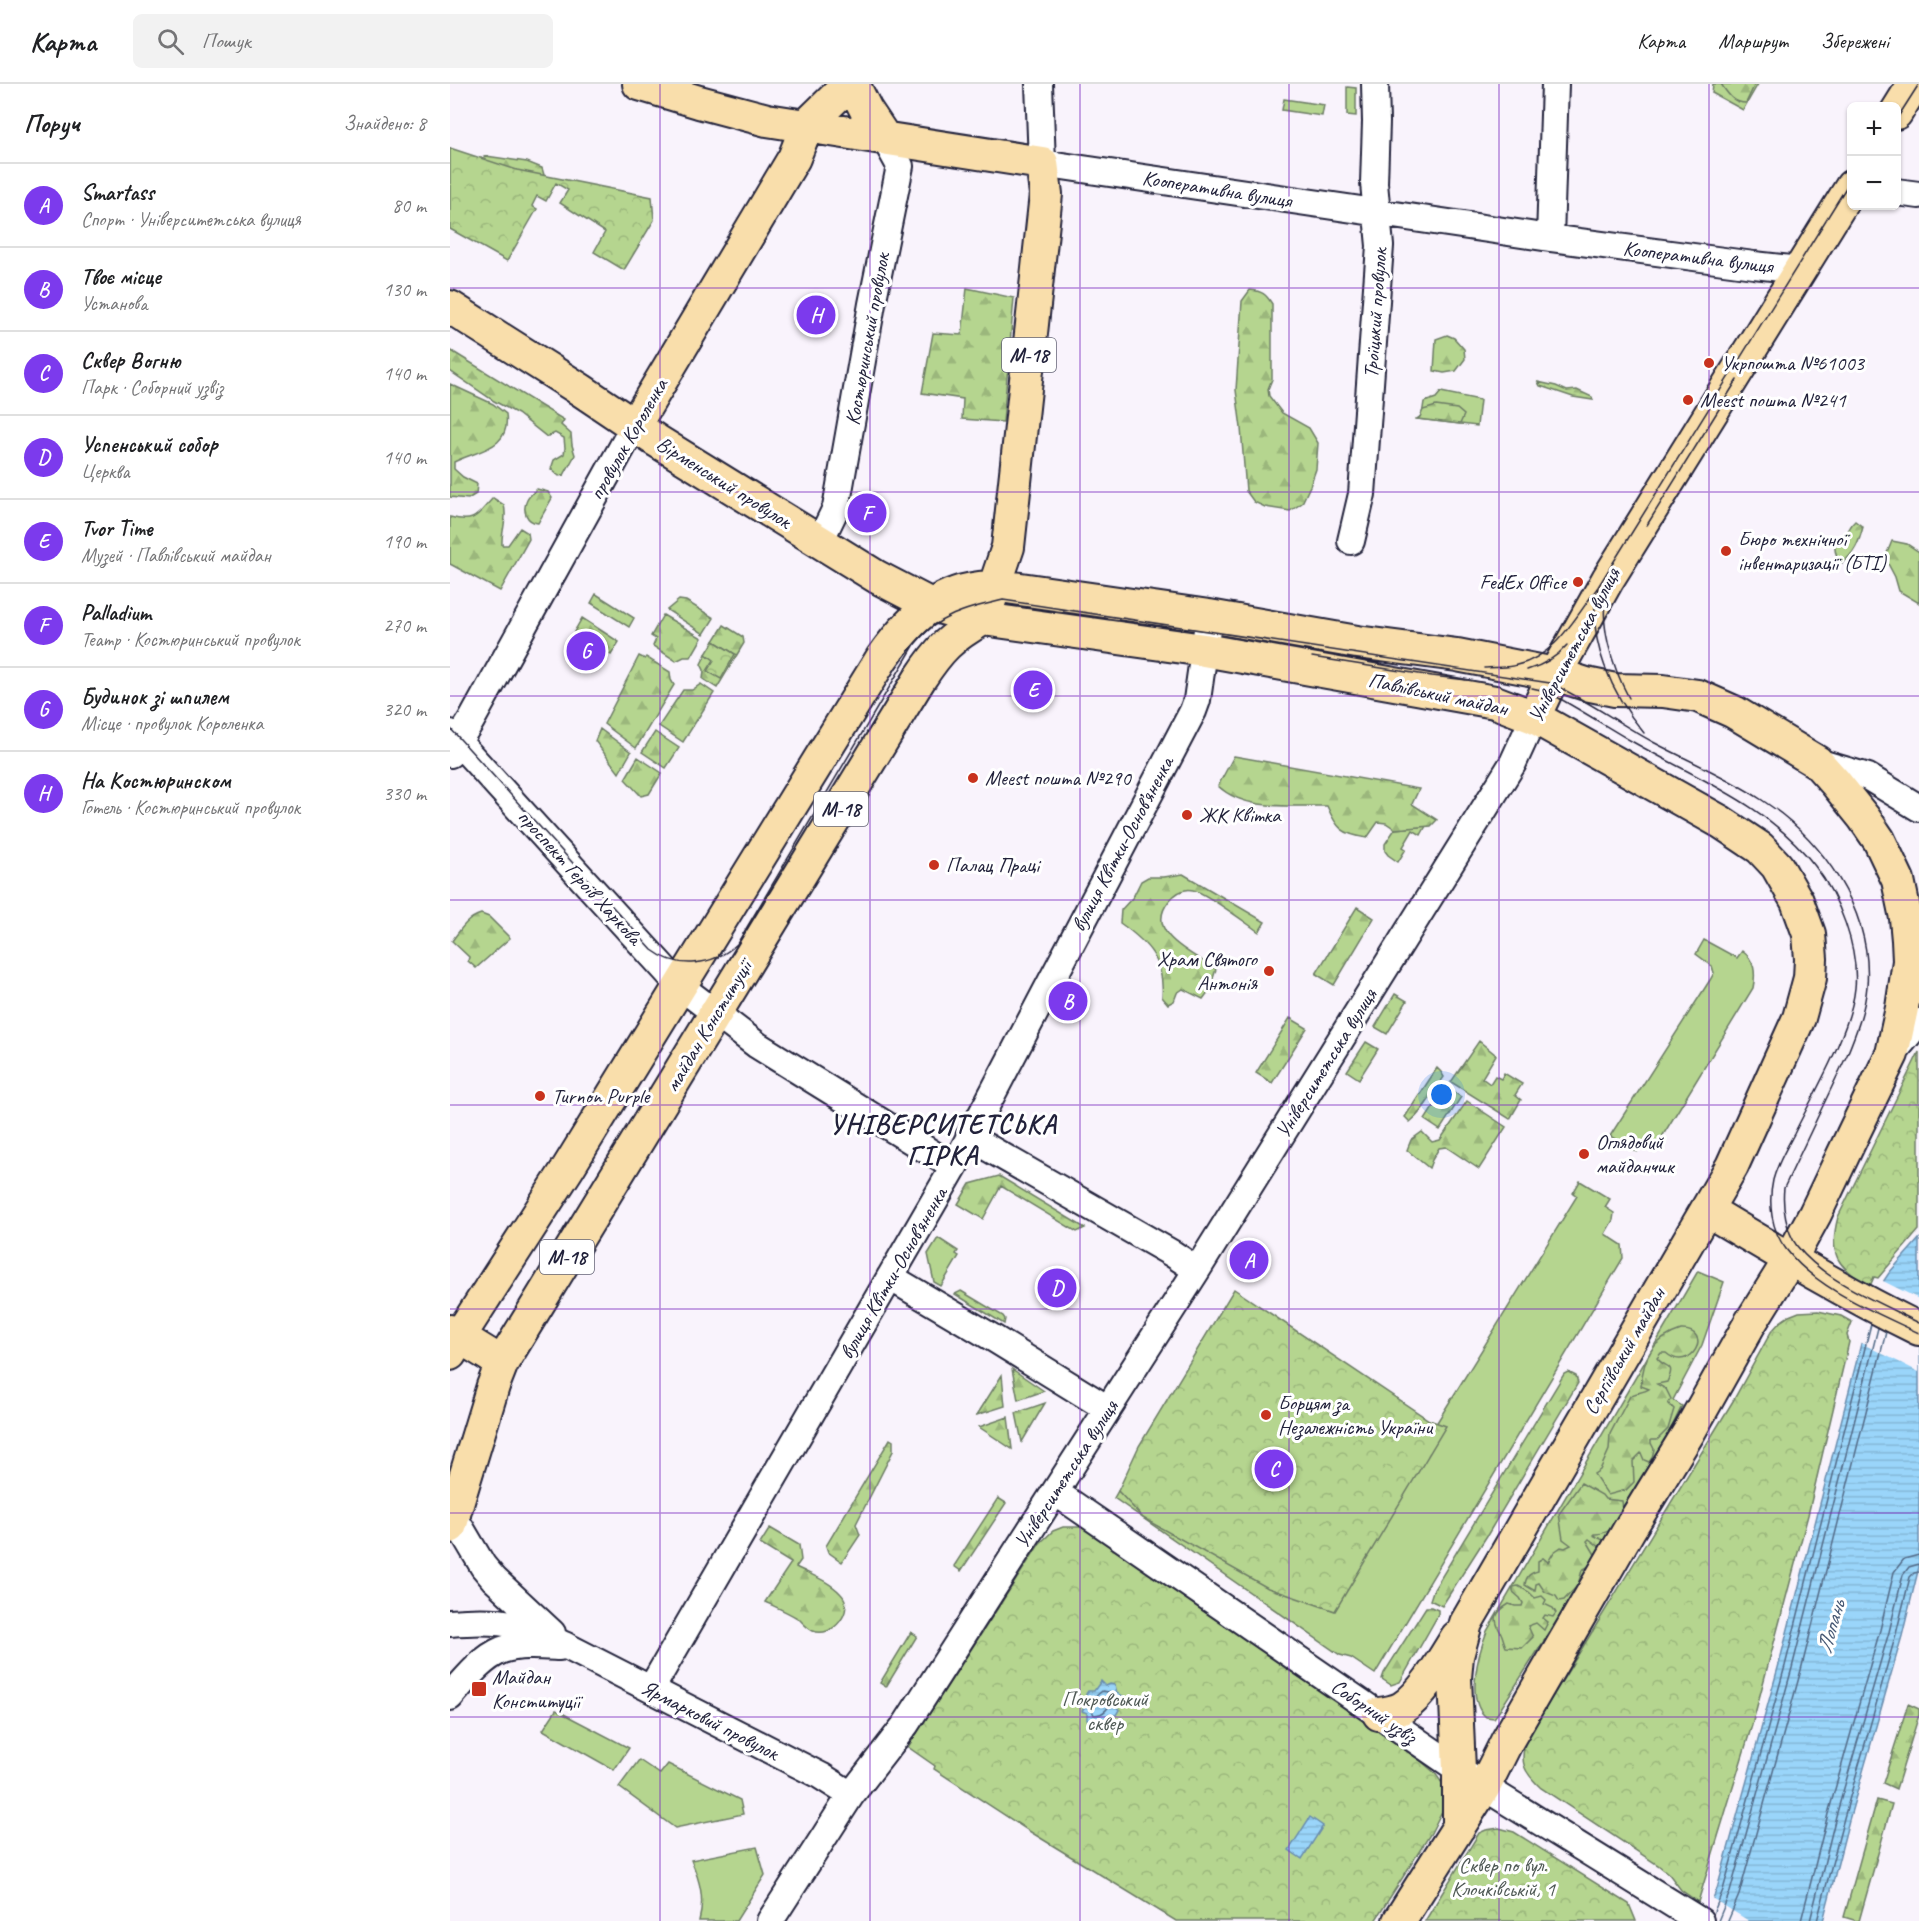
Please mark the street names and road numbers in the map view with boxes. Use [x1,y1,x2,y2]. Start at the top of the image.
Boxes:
street label: Кооперативна вулиця [1141,164,1295,214]
street label: Кооперативна вулиця [1622,235,1776,279]
street label: Троїцький провулок [1357,245,1393,379]
street label: Костюринський провулок [839,249,895,427]
road number: М-18 [1002,338,1056,372]
street label: провулок Короленка [583,372,674,504]
street label: Вірменський провулок [652,430,798,535]
street label: Університетська вулиця [1522,562,1626,727]
street label: Павлівський майдан [1366,667,1511,722]
street label: вулиця Квітки-Основ’яненка [1065,750,1180,936]
road number: М-18 [814,792,868,826]
street label: проспект Героїв Харкова [512,804,649,952]
street label: майдан Конституції [659,952,760,1096]
street label: Університетська вулиця [1270,982,1383,1143]
street label: вулиця Квітки-Основ’яненка [833,1180,954,1364]
road number: М-18 [540,1240,594,1274]
street label: Сергіївський майдан [1577,1282,1672,1419]
street label: Університетська вулиця [1008,1394,1124,1553]
street label: Соборний узвіз [1326,1673,1424,1751]
street label: Ярмарковий провулок [637,1674,785,1767]

